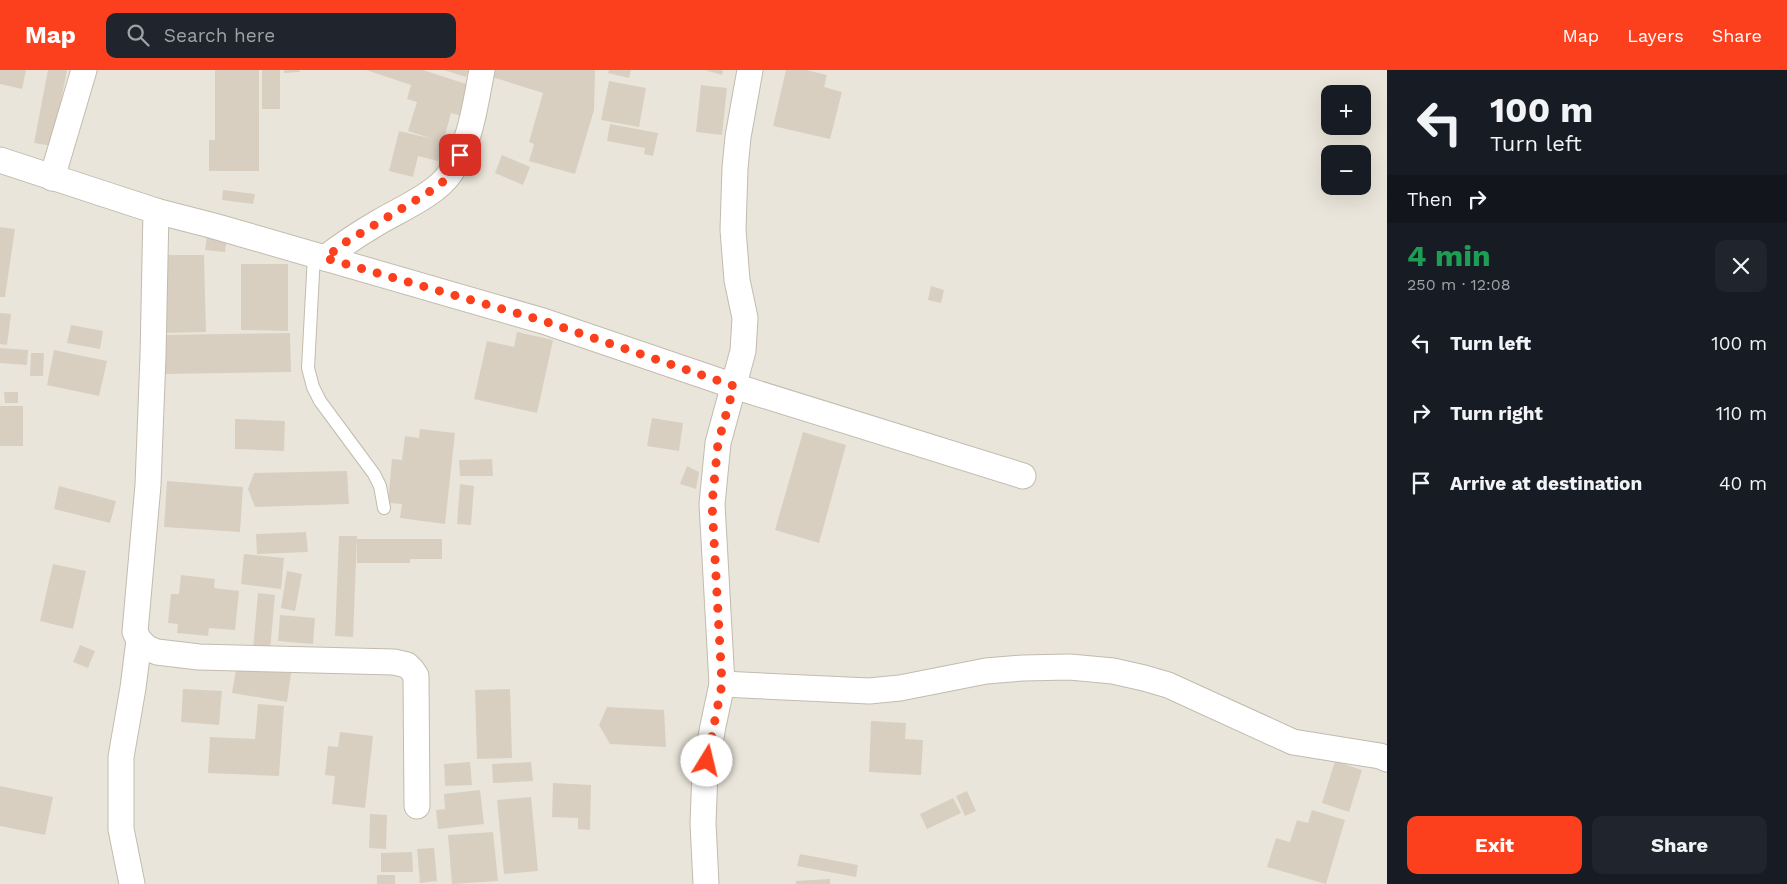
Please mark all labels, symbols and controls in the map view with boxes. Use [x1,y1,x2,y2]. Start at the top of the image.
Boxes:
search box [106,13,456,58]
text: Map [25,21,76,49]
icon: search [124,21,152,49]
text: Search here [164,24,275,47]
text: Map [1562,25,1599,46]
text: Layers [1627,25,1684,46]
text: Share [1712,25,1762,46]
map controls [1321,85,1371,195]
button: + [1321,85,1371,135]
text: 100 m [1490,89,1593,131]
icon: left [1407,90,1472,155]
text: Turn left [1490,131,1582,156]
pin [439,134,481,176]
icon: arrive [446,141,474,169]
button: − [1321,145,1371,195]
icon: right [1463,185,1491,213]
text: Then [1407,188,1453,211]
text: 4 min [1407,238,1491,273]
button: close [1715,240,1767,292]
text: 250 m · 12:08 [1407,275,1511,294]
icon: left [1407,329,1435,357]
text: Turn left [1450,332,1531,355]
text: 100 m [1711,332,1767,355]
icon: right [1407,399,1435,427]
text: Turn right [1450,402,1543,425]
text: 110 m [1716,402,1767,425]
icon: arrive [1407,469,1435,497]
text: Arrive at destination [1450,472,1642,495]
text: 40 m [1719,472,1767,495]
position arrow [680,734,732,786]
button: Exit [1407,816,1582,874]
button: Share [1592,816,1767,874]

